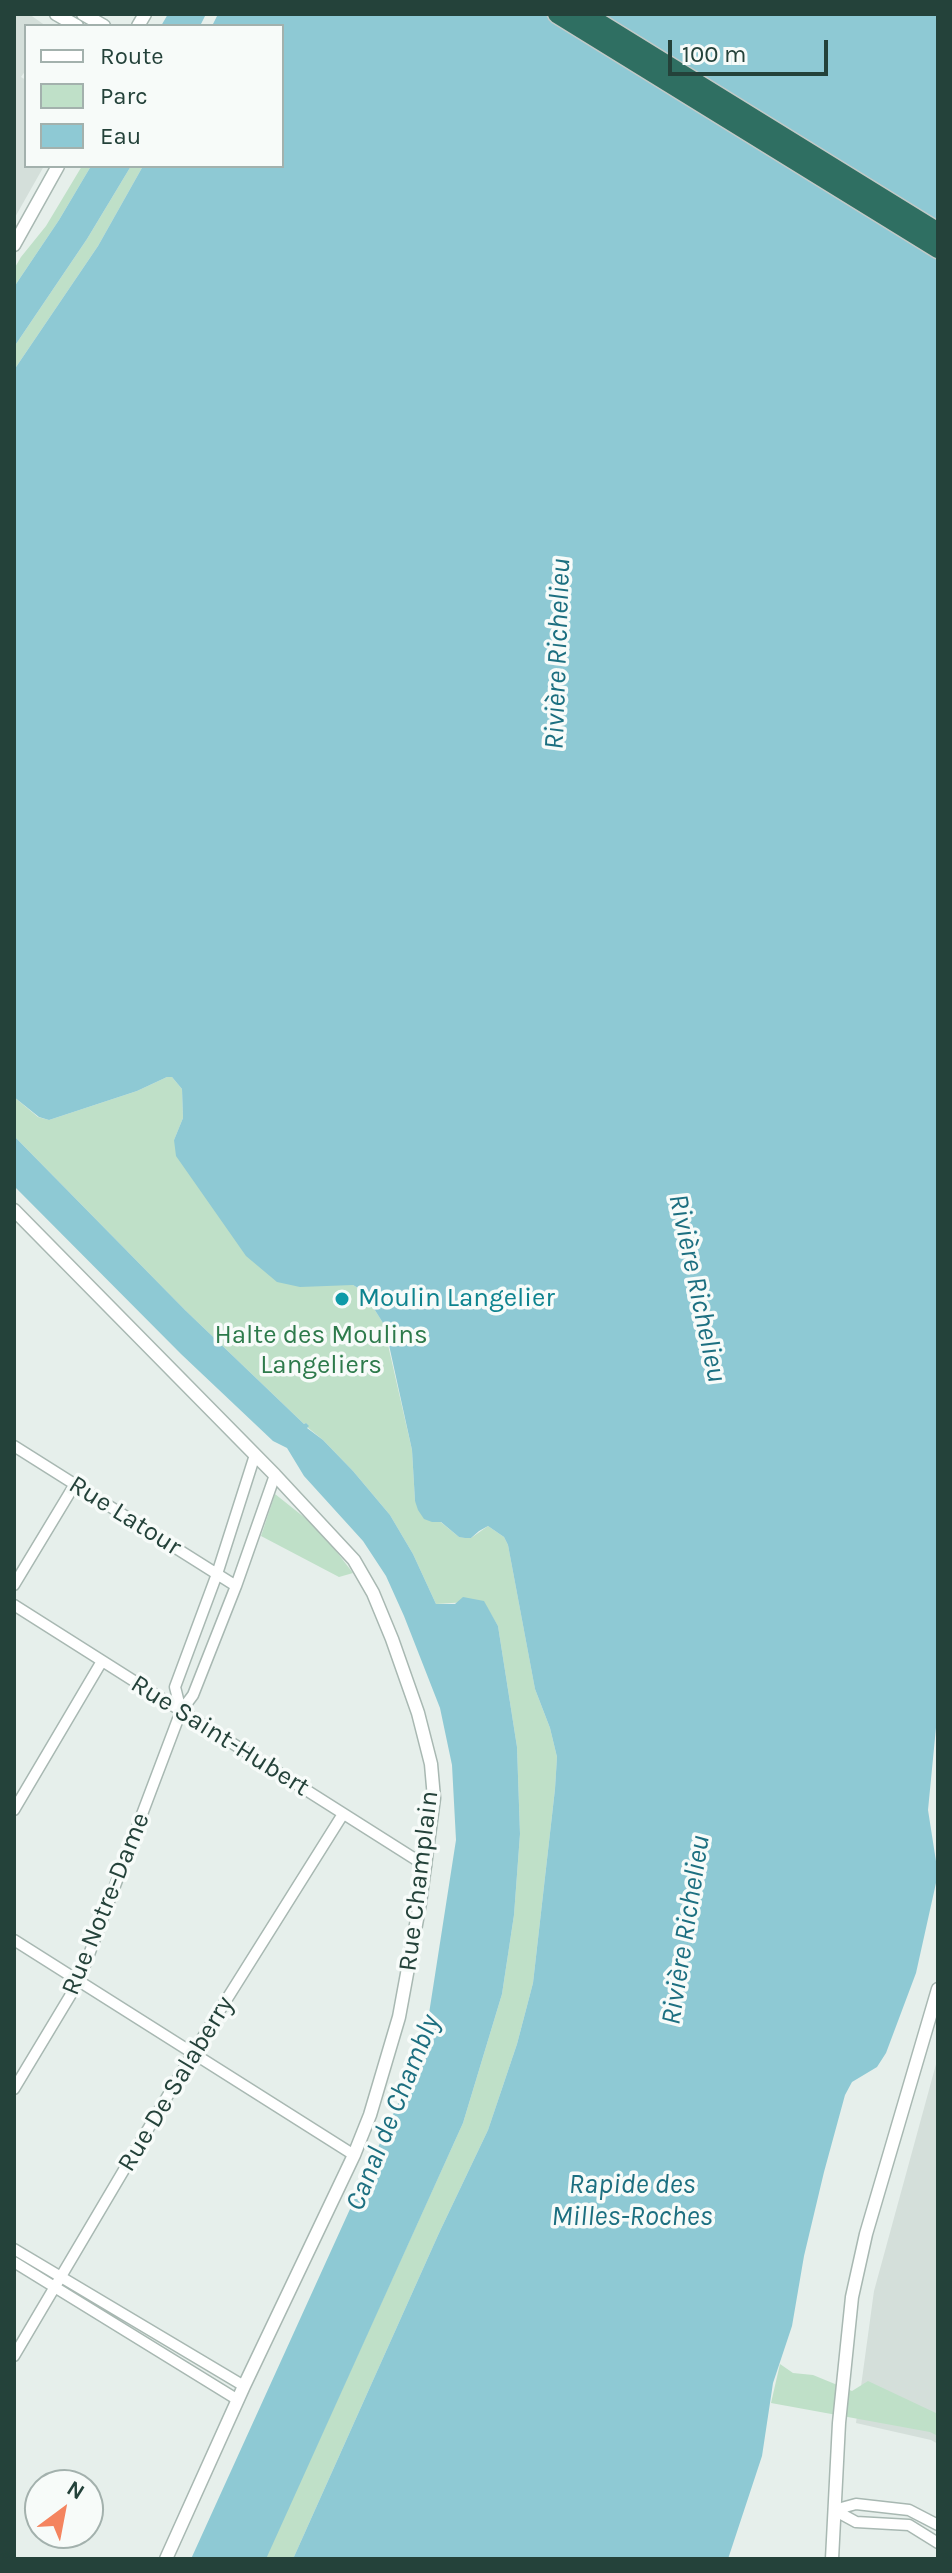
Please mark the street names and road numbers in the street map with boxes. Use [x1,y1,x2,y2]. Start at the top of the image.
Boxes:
street label: Rue Latour [63,1469,187,1563]
street label: Rue Saint-Hubert [125,1669,315,1803]
street label: Rue Champlain [392,1789,446,1973]
street label: Rue Notre-Dame [55,1808,157,2000]
street label: Rue De Salaberry [111,1991,241,2177]

